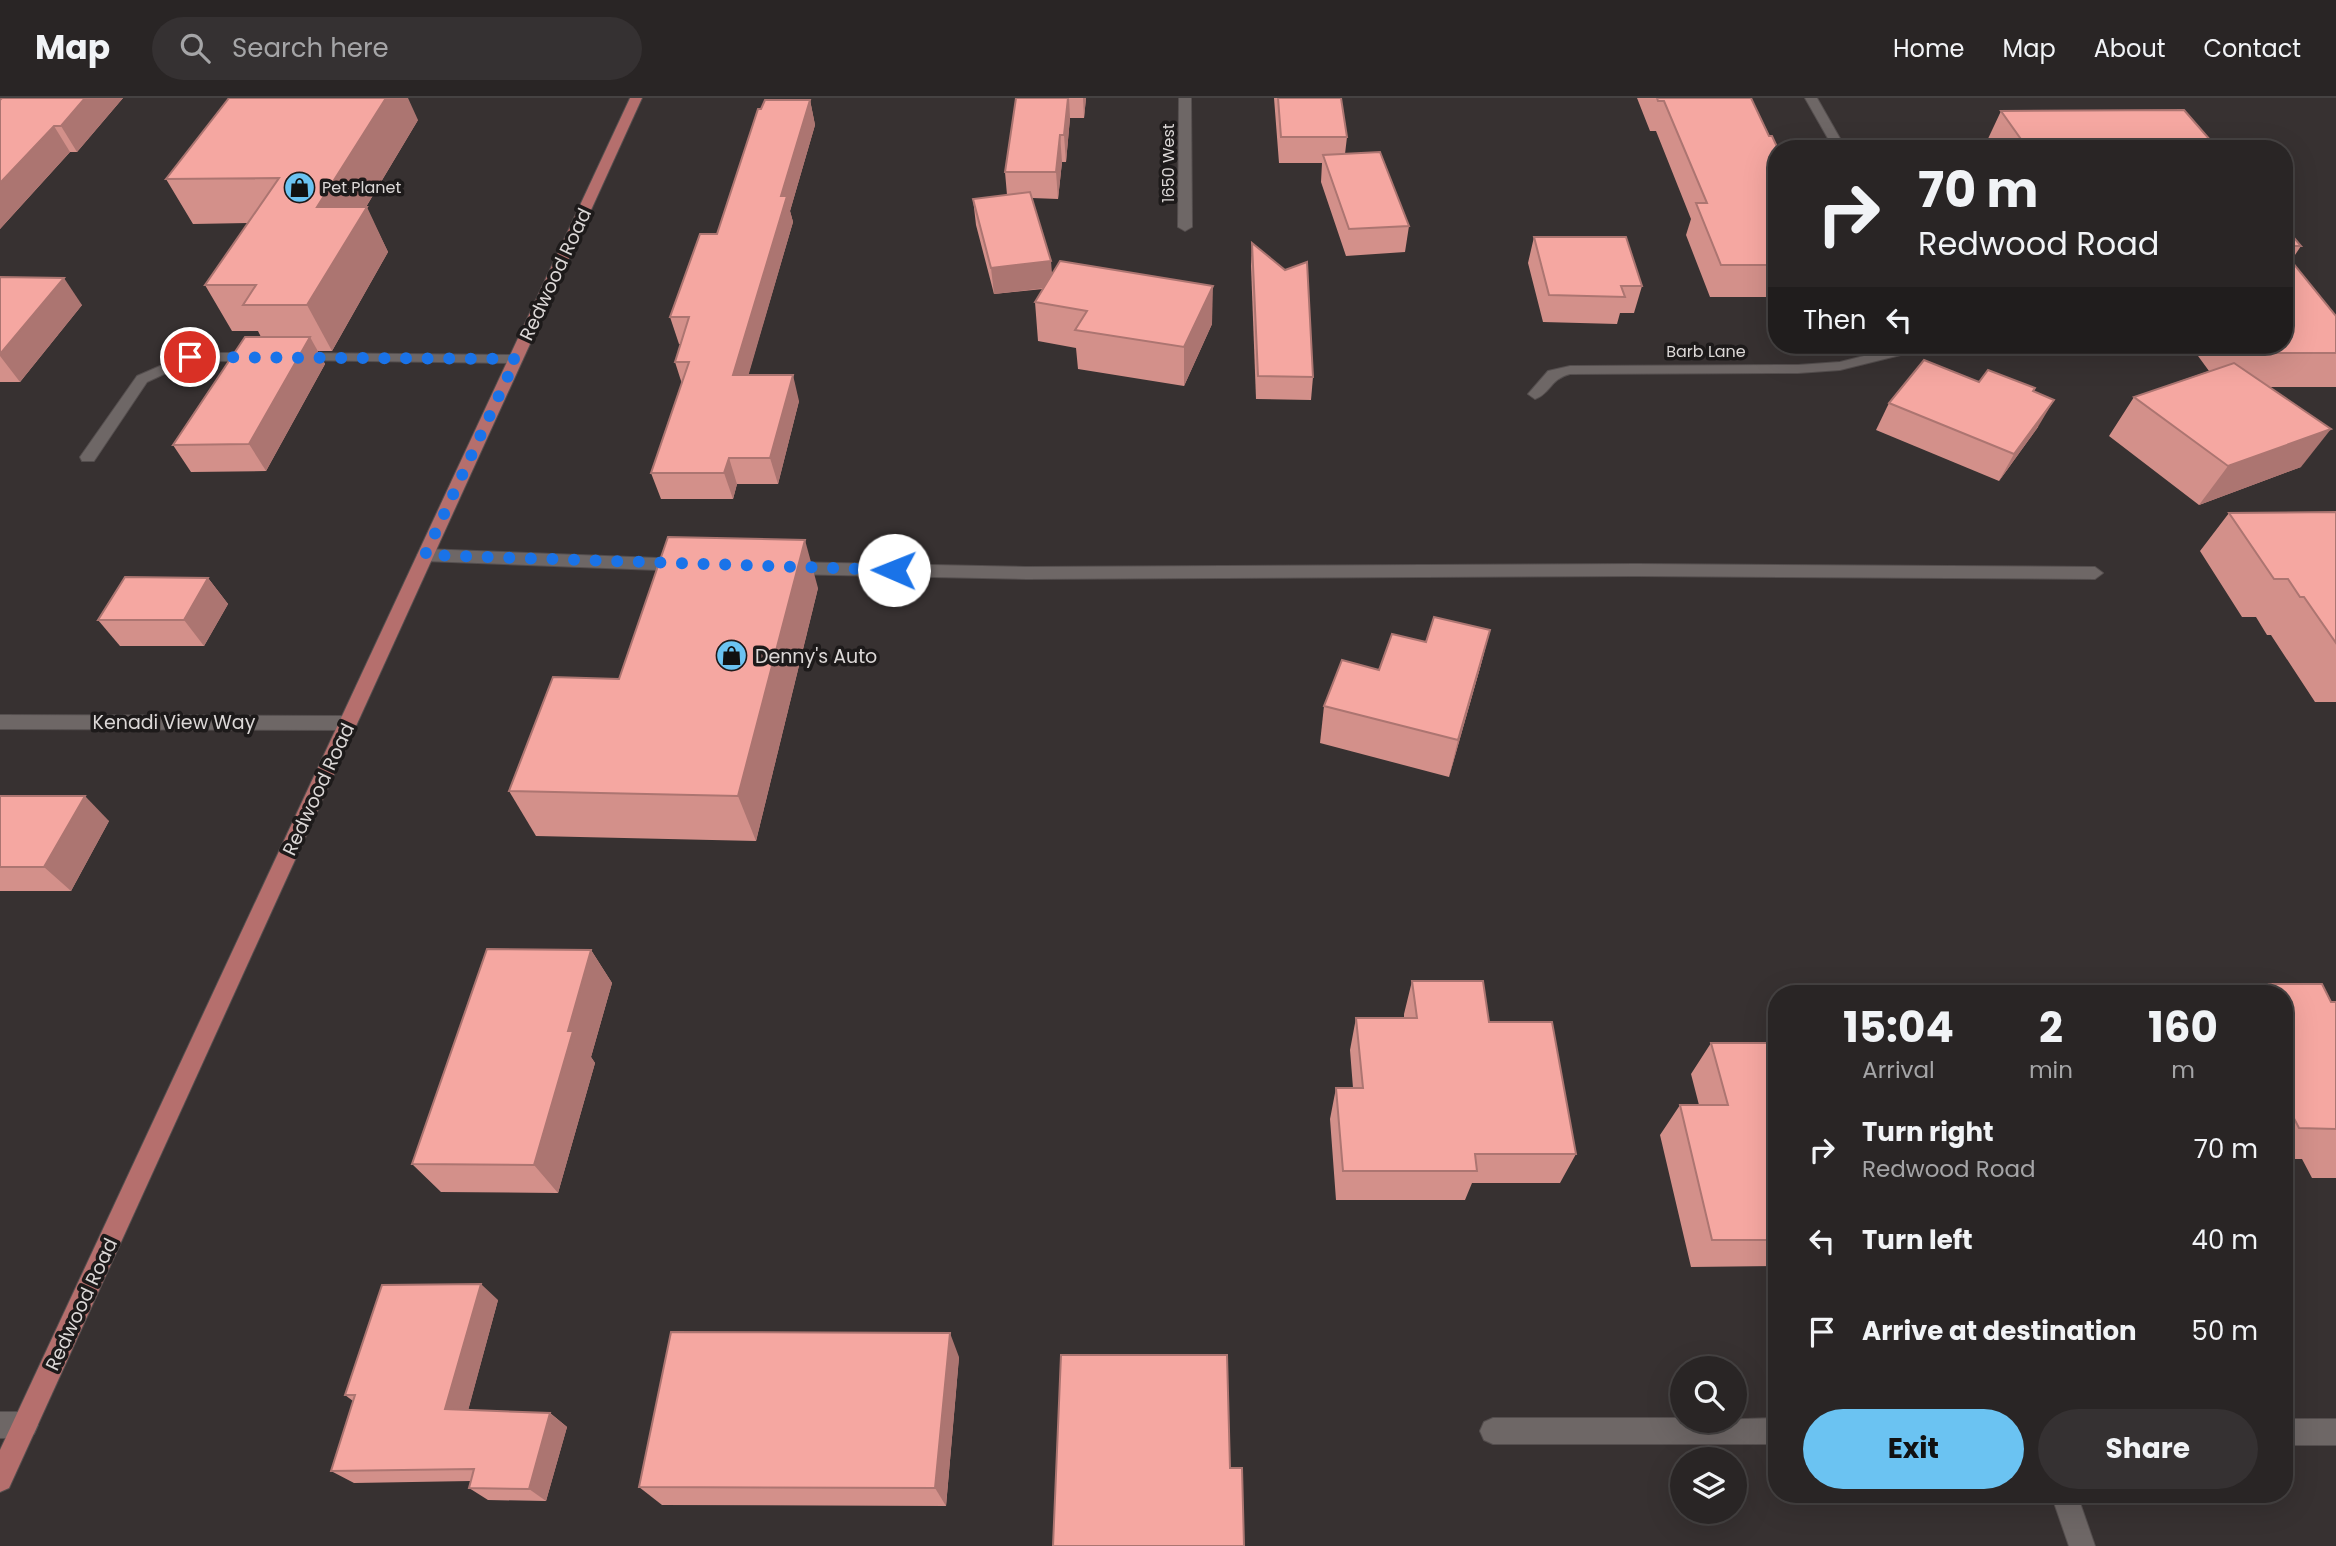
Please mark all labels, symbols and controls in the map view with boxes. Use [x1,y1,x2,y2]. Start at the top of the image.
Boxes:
search box [152,17,642,80]
text: Map [35,24,110,71]
icon: search [176,29,214,67]
text: Search here [232,30,389,66]
text: Home [1893,32,1965,65]
text: Map [2003,32,2056,65]
text: About [2094,32,2165,65]
text: Contact [2203,32,2301,65]
street label: 1650 West [1157,123,1180,203]
text: 70 m [1918,156,2038,224]
icon: right [1803,168,1894,259]
shop icon: Pet Planet [282,170,316,204]
place label: Pet Planet [322,176,401,199]
street label: Redwood Road [513,204,598,345]
text: Redwood Road [1918,221,2160,266]
icon: left [1880,301,1918,339]
text: Then [1803,302,1866,338]
pin [160,327,220,387]
icon: arrive [171,338,209,376]
street label: Barb Lane [1666,340,1746,363]
position arrow [857,533,931,607]
shop icon: Denny's Auto [715,639,749,673]
place label: Denny's Auto [755,643,877,670]
street label: Kenadi View Way [93,709,256,736]
street label: Redwood Road [276,719,361,860]
text: 15:04 [1843,998,1954,1057]
text: 2 [2039,998,2063,1057]
text: 160 [2148,998,2218,1057]
text: Arrival [1862,1054,1935,1086]
text: min [2029,1054,2073,1086]
text: m [2171,1054,2195,1086]
text: Turn right [1862,1114,1994,1150]
icon: right [1803,1131,1841,1169]
text: 70 m [2194,1131,2258,1167]
text: Redwood Road [1862,1153,2036,1185]
icon: left [1803,1222,1841,1260]
text: Turn left [1862,1222,1973,1258]
text: 40 m [2192,1222,2258,1258]
street label: Redwood Road [39,1234,124,1375]
icon: arrive [1803,1313,1841,1351]
text: Arrive at destination [1862,1313,2137,1349]
text: 50 m [2192,1313,2258,1349]
map controls [1670,1356,1747,1524]
button: search [1670,1356,1747,1433]
button: Exit [1803,1409,2024,1489]
button: Share [2038,1409,2258,1489]
button: layers [1670,1447,1747,1524]

